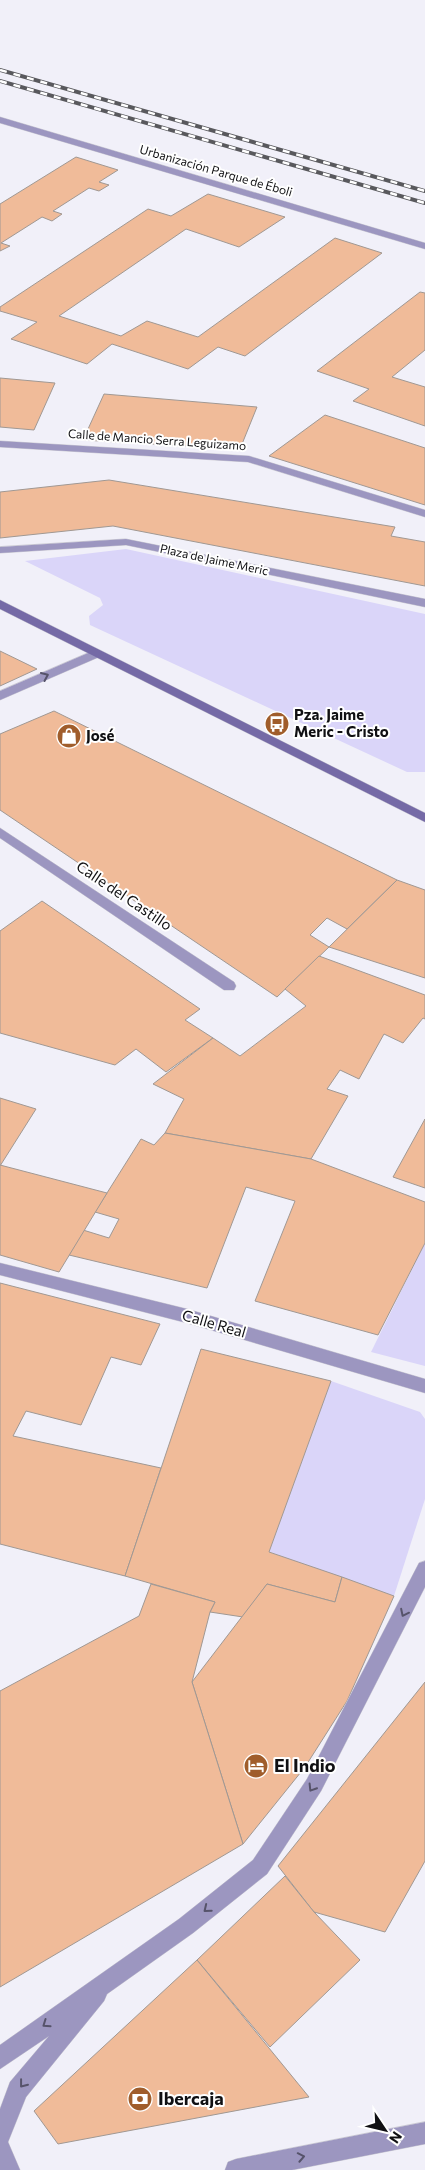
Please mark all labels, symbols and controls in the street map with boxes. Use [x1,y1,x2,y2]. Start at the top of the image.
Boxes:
street label: Urbanización Parque de Éboli [138,141,294,199]
street label: Calle de Mancio Serra Leguizamo [68,426,247,452]
street label: Plaza de Jaime Meric [159,541,270,578]
one-way arrow [40,672,49,683]
place label: Pza. Jaime Meric - Cristo [294,705,389,740]
bus stop icon: Pza. Jaime Meric - Cristo [264,711,290,737]
shop icon: José [56,723,82,749]
place label: José [86,726,115,744]
street label: Calle del Castillo [73,857,176,934]
street label: Calle Real [180,1305,248,1341]
one-way arrow [400,1608,410,1617]
hotel icon: El Indio [243,1753,269,1779]
place label: El Indio [274,1754,336,1776]
one-way arrow [309,1782,319,1791]
one-way arrow [204,1904,213,1912]
one-way arrow [42,2018,52,2027]
one-way arrow [19,2079,28,2088]
bank icon: Ibercaja [127,2086,153,2112]
place label: Ibercaja [158,2087,224,2109]
north arrow [360,2105,410,2155]
text: N [386,2129,406,2147]
one-way arrow [297,2153,305,2163]

